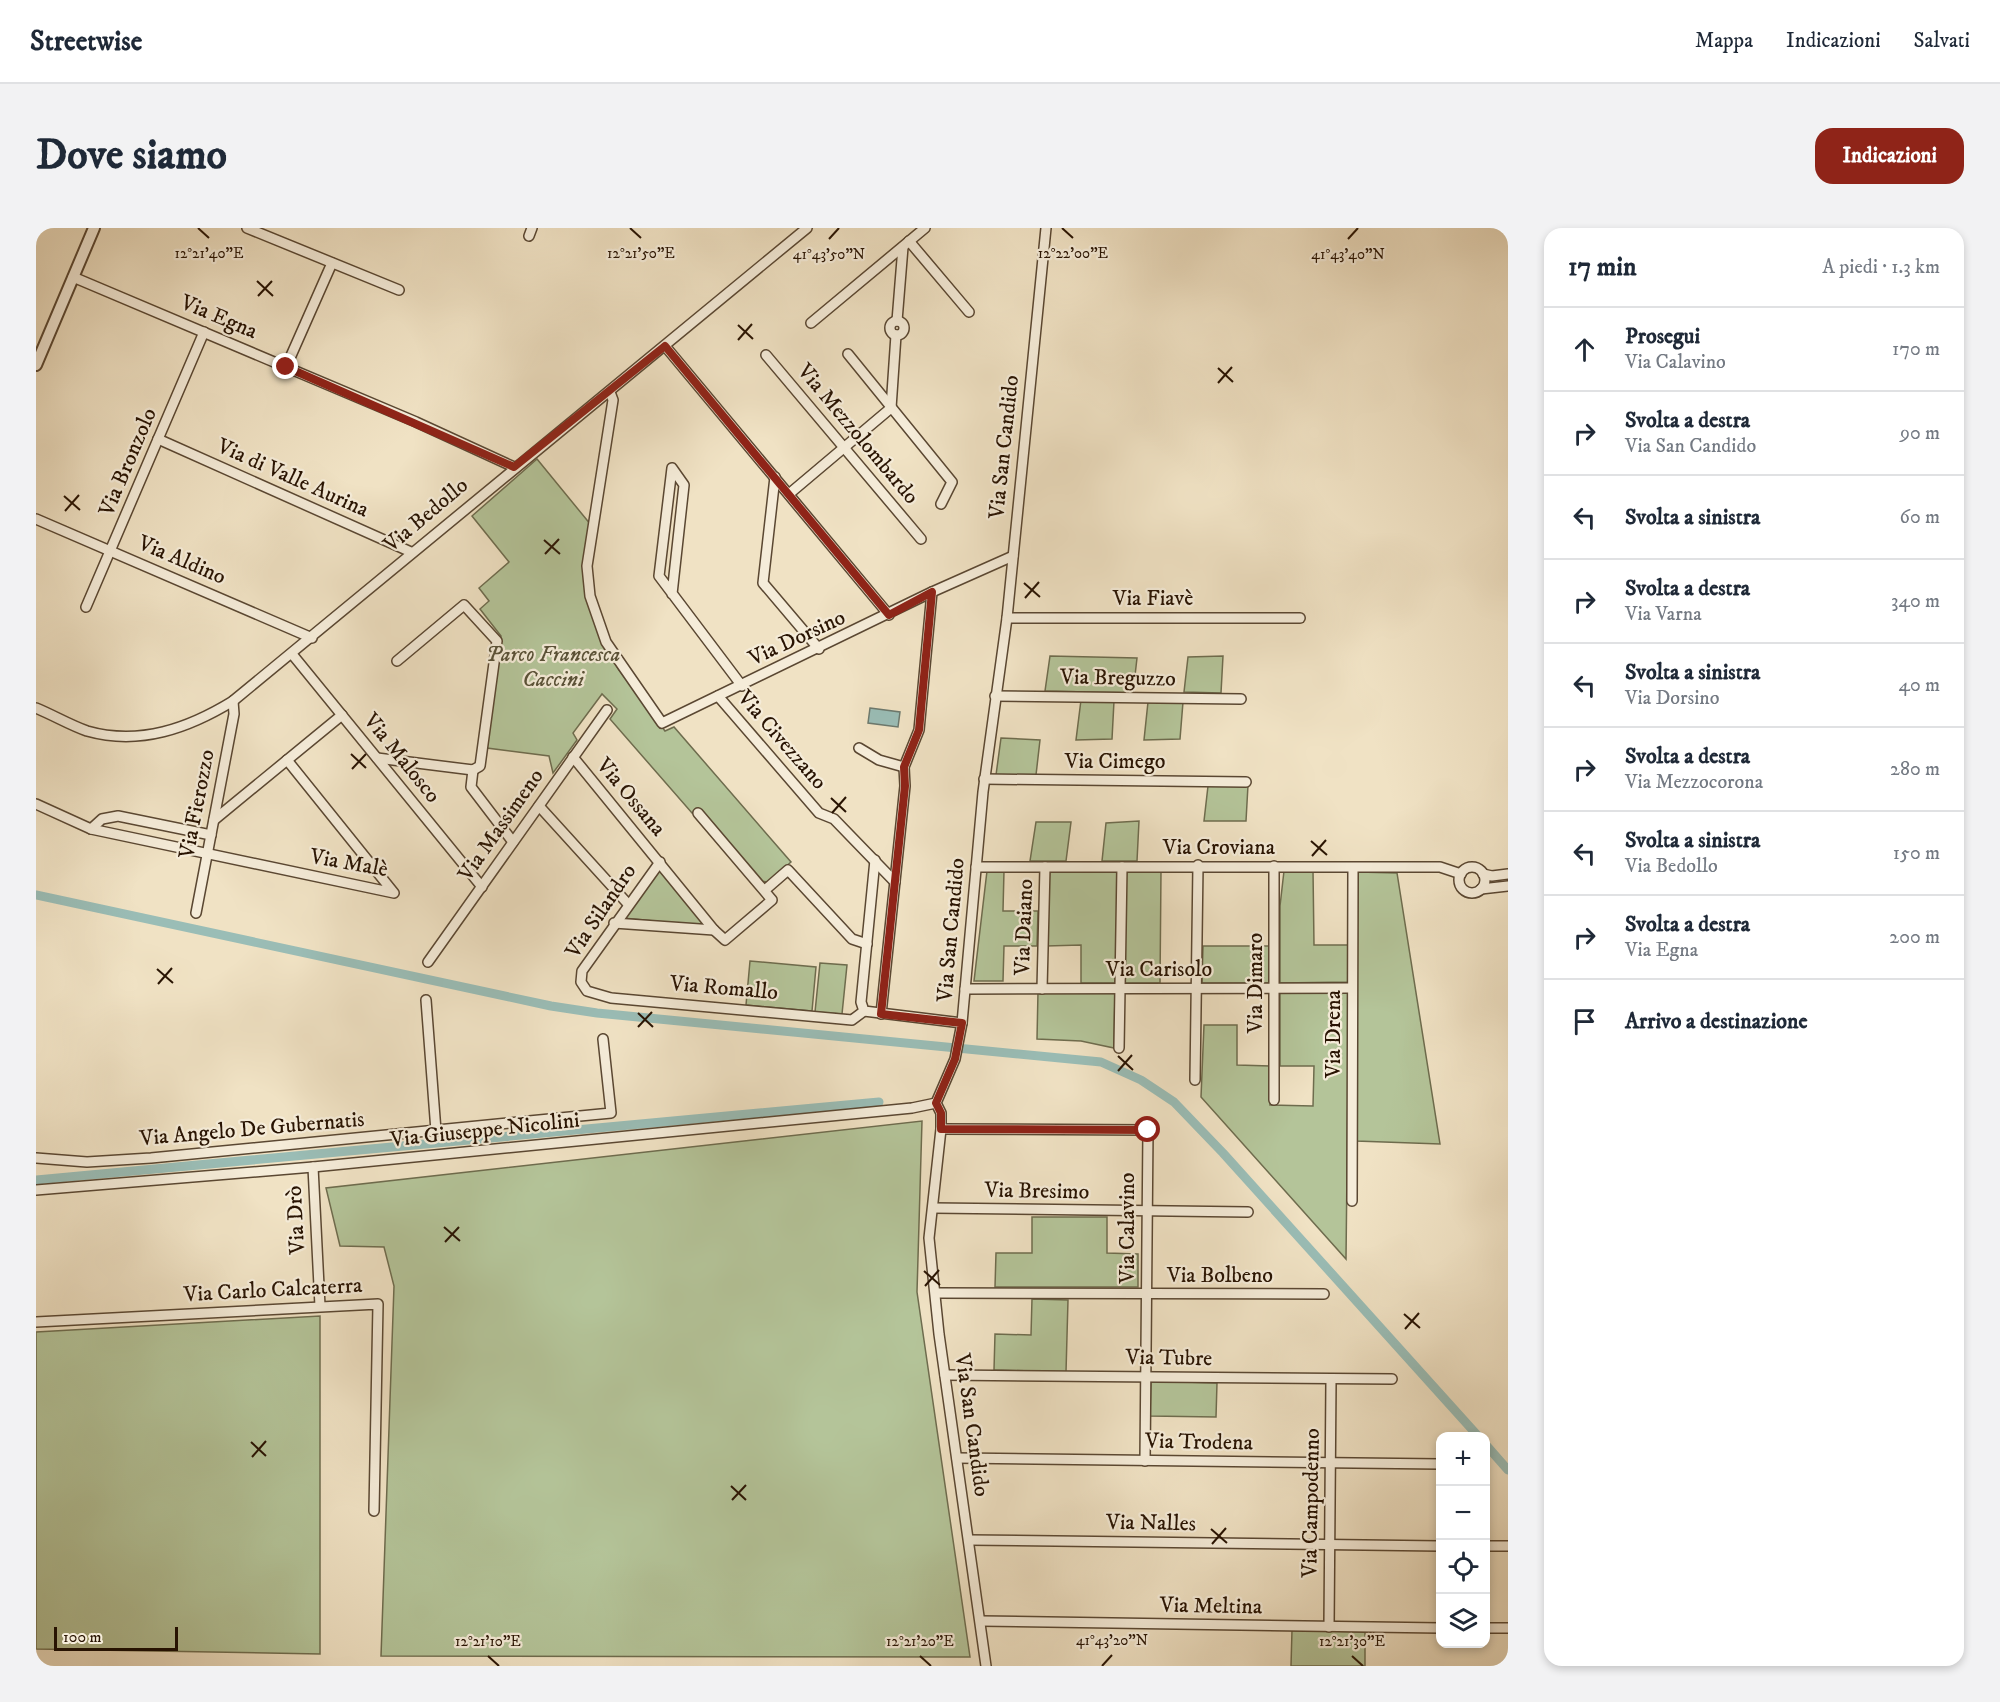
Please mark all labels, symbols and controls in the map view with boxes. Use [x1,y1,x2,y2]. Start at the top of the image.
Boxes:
text: Streetwise [30,24,142,59]
text: Mappa [1695,28,1753,54]
text: Indicazioni [1786,28,1881,54]
text: Salvati [1914,28,1970,54]
button: Indicazioni [1815,128,1964,184]
text: Dove siamo [36,130,227,182]
text: 12°21'40"E [174,244,244,263]
text: 12°21'50"E [607,244,675,263]
text: 12°22'00"E [1038,244,1109,263]
text: 41°43'50"N [793,245,865,264]
text: 41°43'40"N [1311,245,1385,264]
text: 17 min [1568,251,1637,284]
text: A piedi · 1.3 km [1822,255,1940,280]
street label: Via Egna [176,288,262,345]
text: Prosegui [1625,323,1700,350]
icon: ahead [1568,333,1601,366]
text: 170 m [1892,337,1940,362]
text: Via Calavino [1625,350,1726,375]
route end [272,353,298,379]
street label: Via Mezzolombardo [791,357,925,510]
street label: Via San Candido [983,374,1025,521]
street label: Via Bronzolo [93,404,163,521]
text: Svolta a destra [1625,407,1750,434]
icon: right [1568,417,1601,450]
text: 90 m [1900,421,1940,446]
street label: Via di Valle Aurina [212,432,374,524]
text: Via San Candido [1625,434,1756,459]
street label: Via Bedollo [378,472,474,559]
icon: left [1568,501,1601,534]
text: Svolta a sinistra [1625,504,1760,531]
text: 60 m [1900,505,1940,530]
street label: Via Aldino [133,529,230,591]
text: Svolta a destra [1625,575,1750,602]
street label: Via Fiavè [1112,585,1193,612]
icon: right [1568,585,1601,618]
text: 340 m [1891,589,1940,614]
text: Via Varna [1625,602,1702,627]
street label: Via Dorsino [743,604,850,673]
park label: Parco Francesca Caccini [486,641,620,693]
text: Svolta a sinistra [1625,659,1760,686]
street label: Via Breguzzo [1059,663,1176,693]
icon: left [1568,669,1601,702]
text: 40 m [1898,673,1940,698]
street label: Via Civezzano [731,684,833,795]
text: Via Dorsino [1625,686,1719,711]
street label: Via Malosco [357,707,446,808]
text: Svolta a destra [1625,743,1750,770]
street label: Via Fierozzo [173,747,221,862]
street label: Via Cimego [1064,748,1165,775]
street label: Via Ossana [590,752,672,842]
icon: right [1568,753,1601,786]
text: 280 m [1890,757,1940,782]
street label: Via Massimeno [452,764,550,887]
text: Via Mezzocorona [1625,770,1763,795]
text: Svolta a sinistra [1625,827,1760,854]
street label: Via Croviana [1162,834,1276,861]
icon: left [1568,837,1601,870]
text: 150 m [1893,841,1940,866]
street label: Via Malè [307,843,390,883]
text: Via Bedollo [1625,854,1718,879]
street label: Via San Candido [931,857,971,1004]
street label: Via Silandro [559,859,642,964]
street label: Via Daiano [1009,878,1039,977]
text: Svolta a destra [1625,911,1750,938]
icon: right [1568,921,1601,954]
text: 200 m [1889,925,1940,950]
street label: Via Dimaro [1242,933,1269,1034]
text: Via Egna [1625,938,1698,963]
street label: Via Carisolo [1105,956,1212,983]
street label: Via Romallo [668,970,779,1006]
street label: Via Drena [1320,989,1347,1079]
icon: arrive [1568,1005,1601,1038]
text: Arrivo a destinazione [1625,1008,1808,1035]
street label: Via Angelo De Gubernatis [138,1106,365,1152]
street label: Via Giuseppe Nicolini [388,1107,581,1153]
route start [1134,1116,1160,1142]
street label: Via Calavino [1114,1173,1141,1284]
street label: Via Bresimo [983,1177,1090,1205]
street label: Via Drò [281,1185,311,1256]
street label: Via Bolbeno [1166,1262,1273,1289]
street label: Via Carlo Calcaterra [182,1272,364,1308]
street label: Via Tubre [1124,1344,1213,1372]
street label: Via San Candido [948,1351,995,1498]
street label: Via Trodena [1144,1428,1254,1456]
street label: Via Campodenno [1296,1428,1326,1579]
map controls [1436,1432,1490,1648]
button: + [1436,1432,1490,1486]
button: − [1436,1486,1490,1540]
street label: Via Nalles [1105,1509,1196,1537]
button: locate [1436,1540,1490,1594]
street label: Via Meltina [1159,1592,1263,1620]
button: layers [1436,1594,1490,1648]
scale bar [54,1624,178,1652]
text: 100 m [63,1627,102,1647]
text: 41°43'20"N [1076,1631,1148,1650]
text: 12°21'10"E [455,1632,521,1651]
text: 12°21'20"E [886,1632,954,1651]
text: 12°21'30"E [1319,1632,1385,1651]

